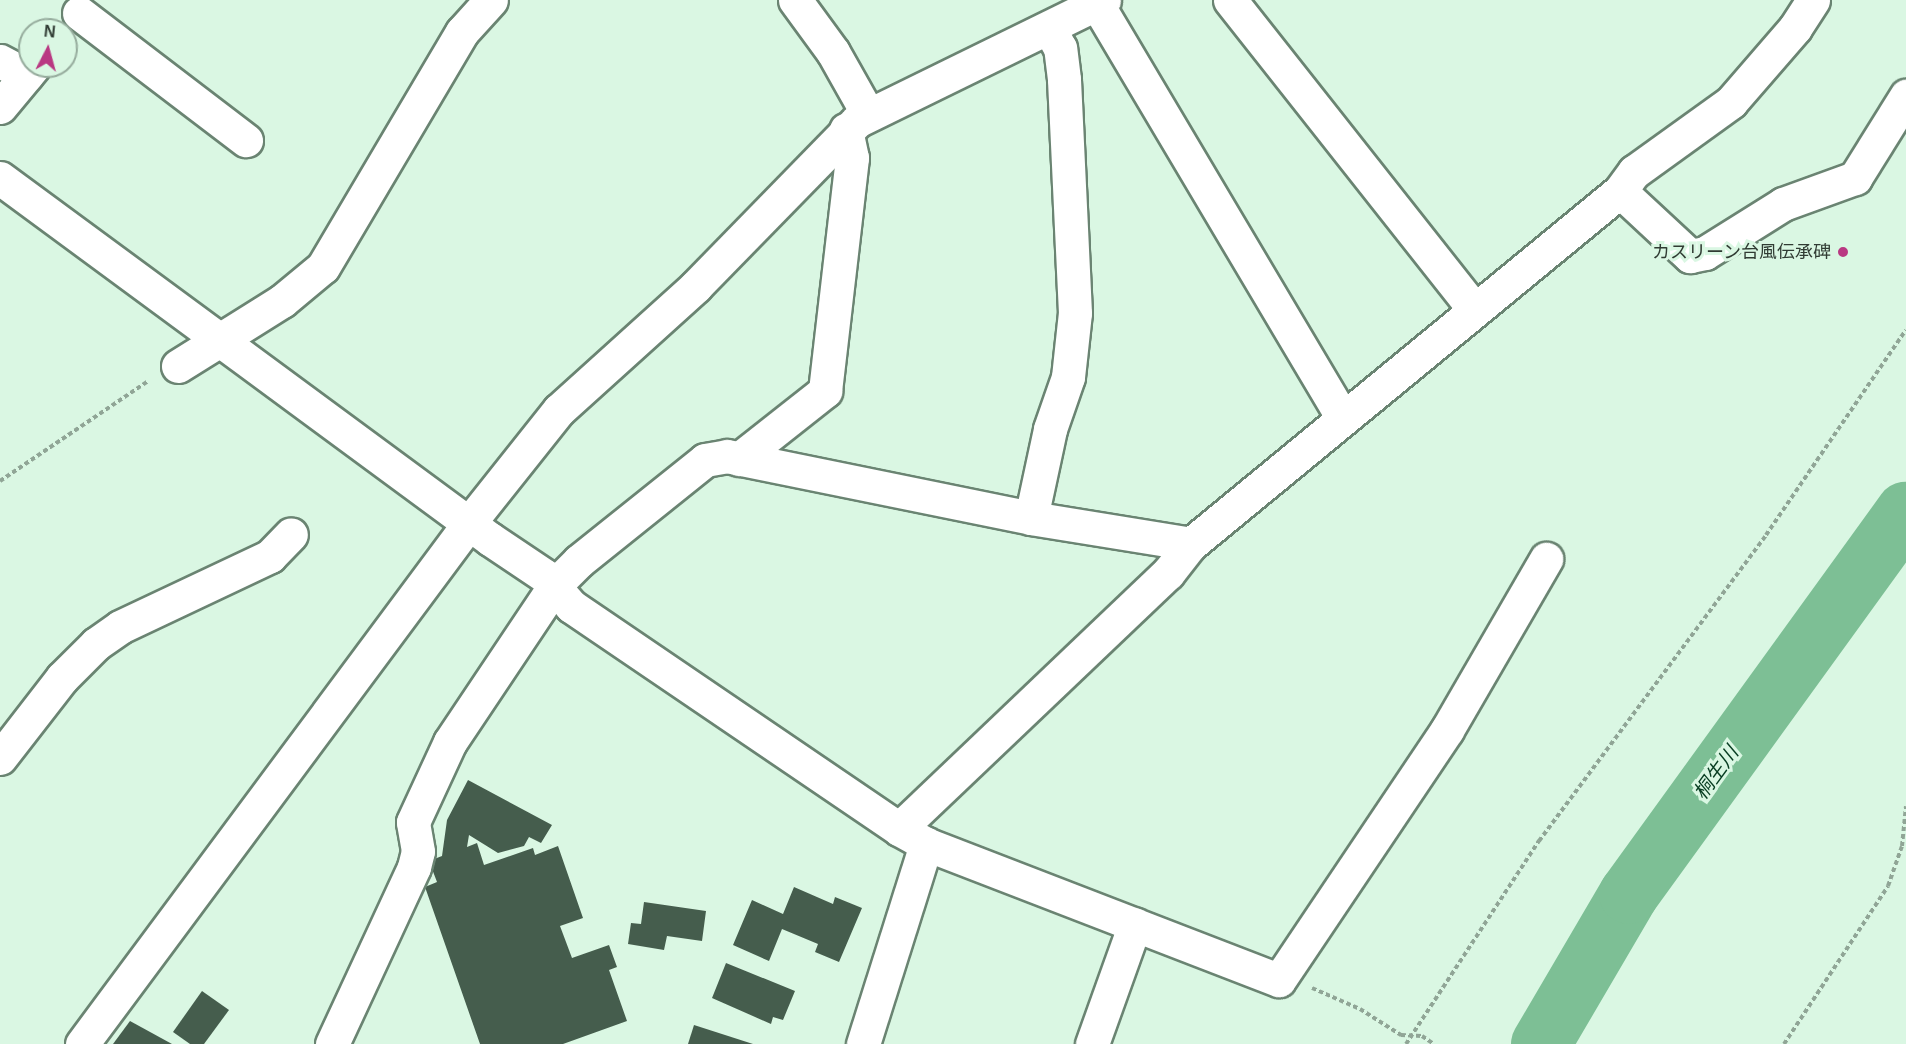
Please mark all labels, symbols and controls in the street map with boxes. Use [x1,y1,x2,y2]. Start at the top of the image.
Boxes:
north arrow [18,18,78,78]
text: N [43,23,56,41]
place label: カスリーン台風伝承碑 [1651,241,1831,263]
marker: カスリーン台風伝承碑 [1836,245,1850,259]
water label: 桐生川 [1689,742,1743,804]

